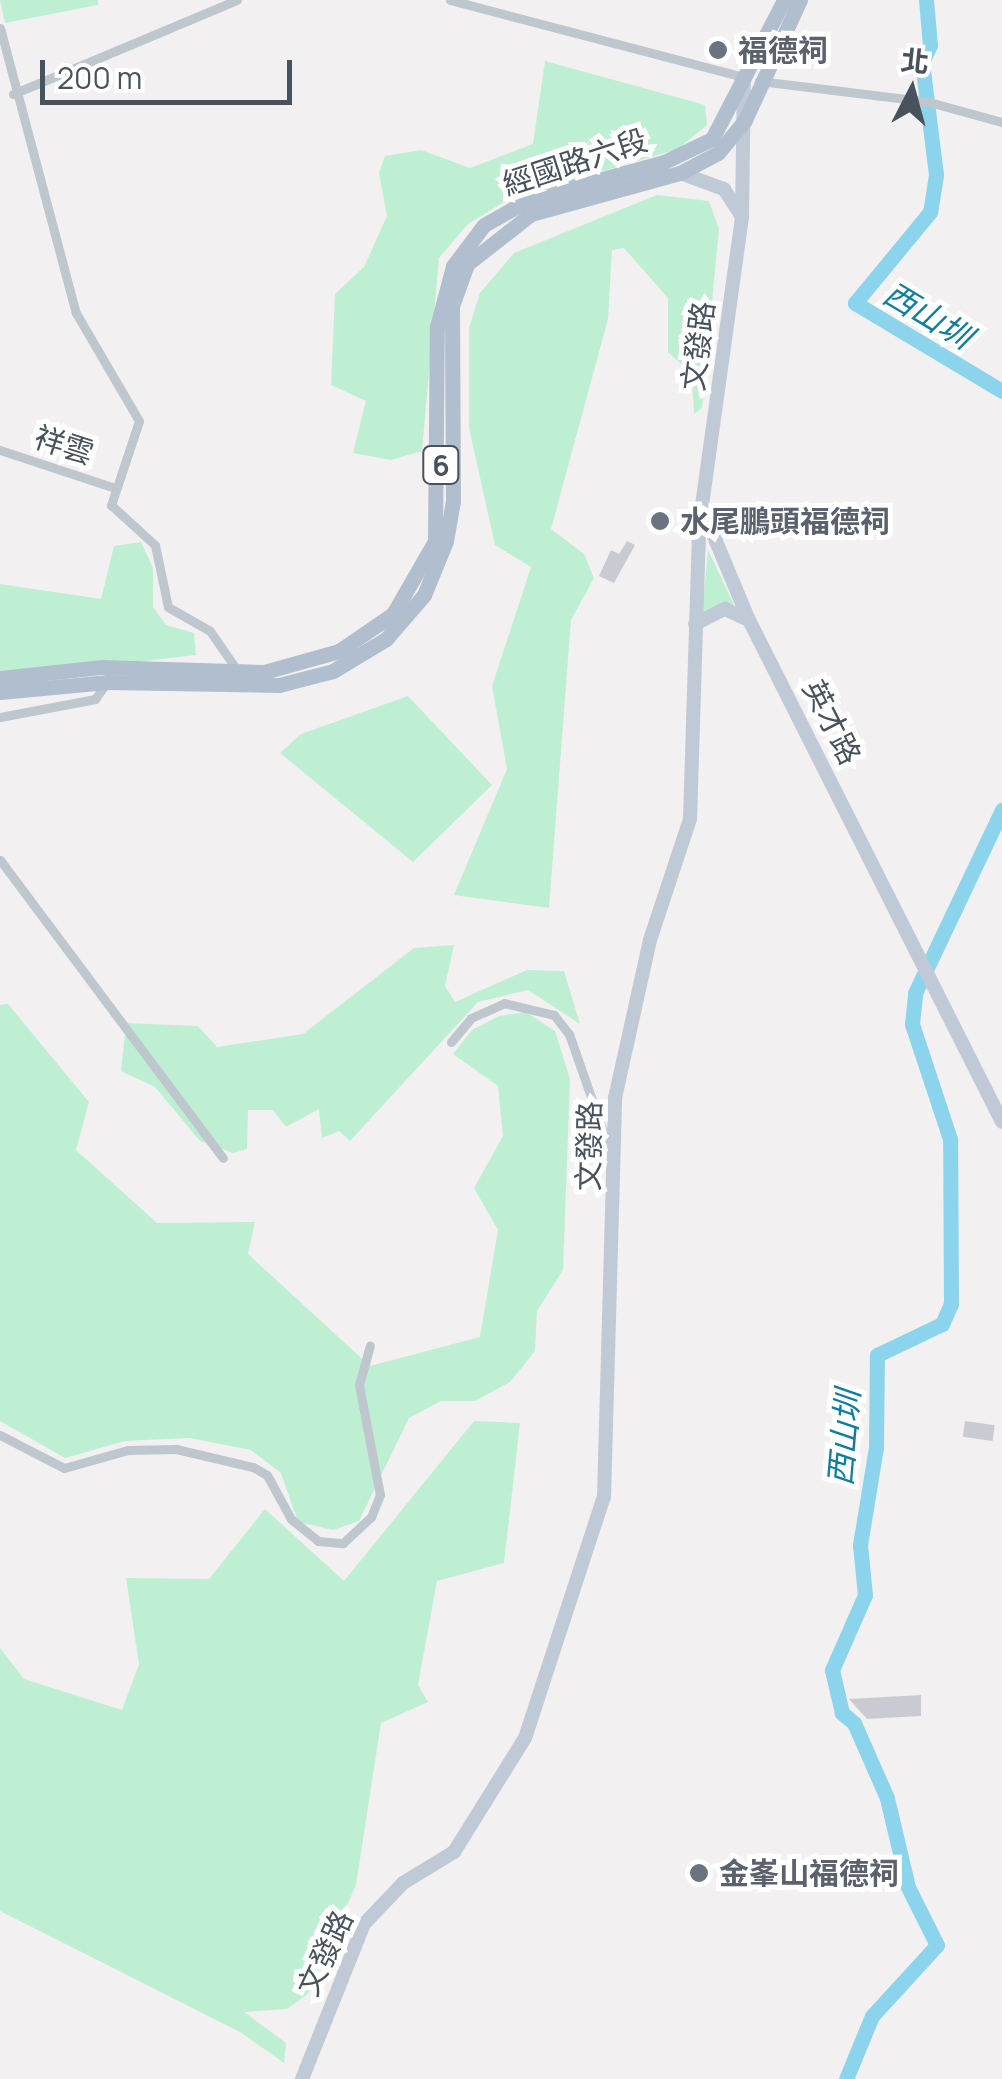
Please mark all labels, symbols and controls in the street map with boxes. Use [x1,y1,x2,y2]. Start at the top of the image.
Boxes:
place label: 福德祠 [738,32,828,68]
marker: 福德祠 [707,39,729,61]
scale bar [45,40,298,102]
north arrow [862,40,962,140]
text: 北 [899,40,931,81]
text: 200 m [57,57,142,98]
street label: 經國路六段 [498,122,652,202]
water label: 西山圳 [877,274,979,356]
street label: 文發路 [675,299,721,393]
street label: 祥雲 [30,419,98,471]
road number: 6 [421,442,461,488]
place label: 水尾鵬頭福德祠 [680,503,890,539]
marker: 水尾鵬頭福德祠 [649,510,671,532]
street label: 英才路 [796,674,868,770]
street label: 文發路 [570,1101,608,1191]
water label: 西山圳 [821,1389,867,1487]
place label: 金峯山福德祠 [719,1855,899,1891]
marker: 金峯山福德祠 [688,1862,710,1884]
street label: 文發路 [290,1905,360,2001]

